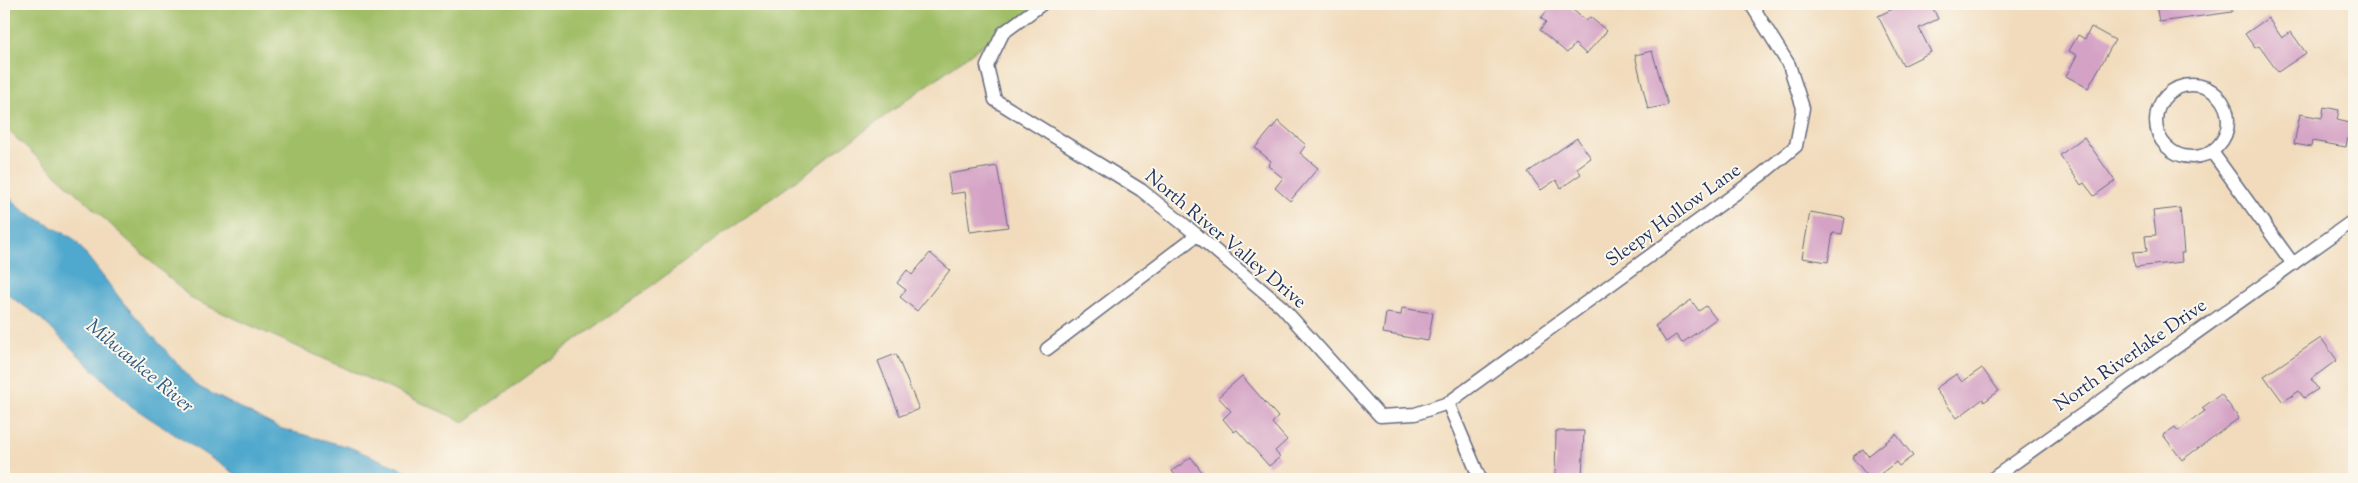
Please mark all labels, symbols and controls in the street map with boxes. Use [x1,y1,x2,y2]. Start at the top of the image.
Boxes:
street label: Sleepy Hollow Lane [1601,158,1747,274]
street label: North River Valley Drive [1138,164,1312,316]
street label: North Riverlake Drive [2049,293,2213,419]
water label: Milwaukee River [79,313,199,421]

